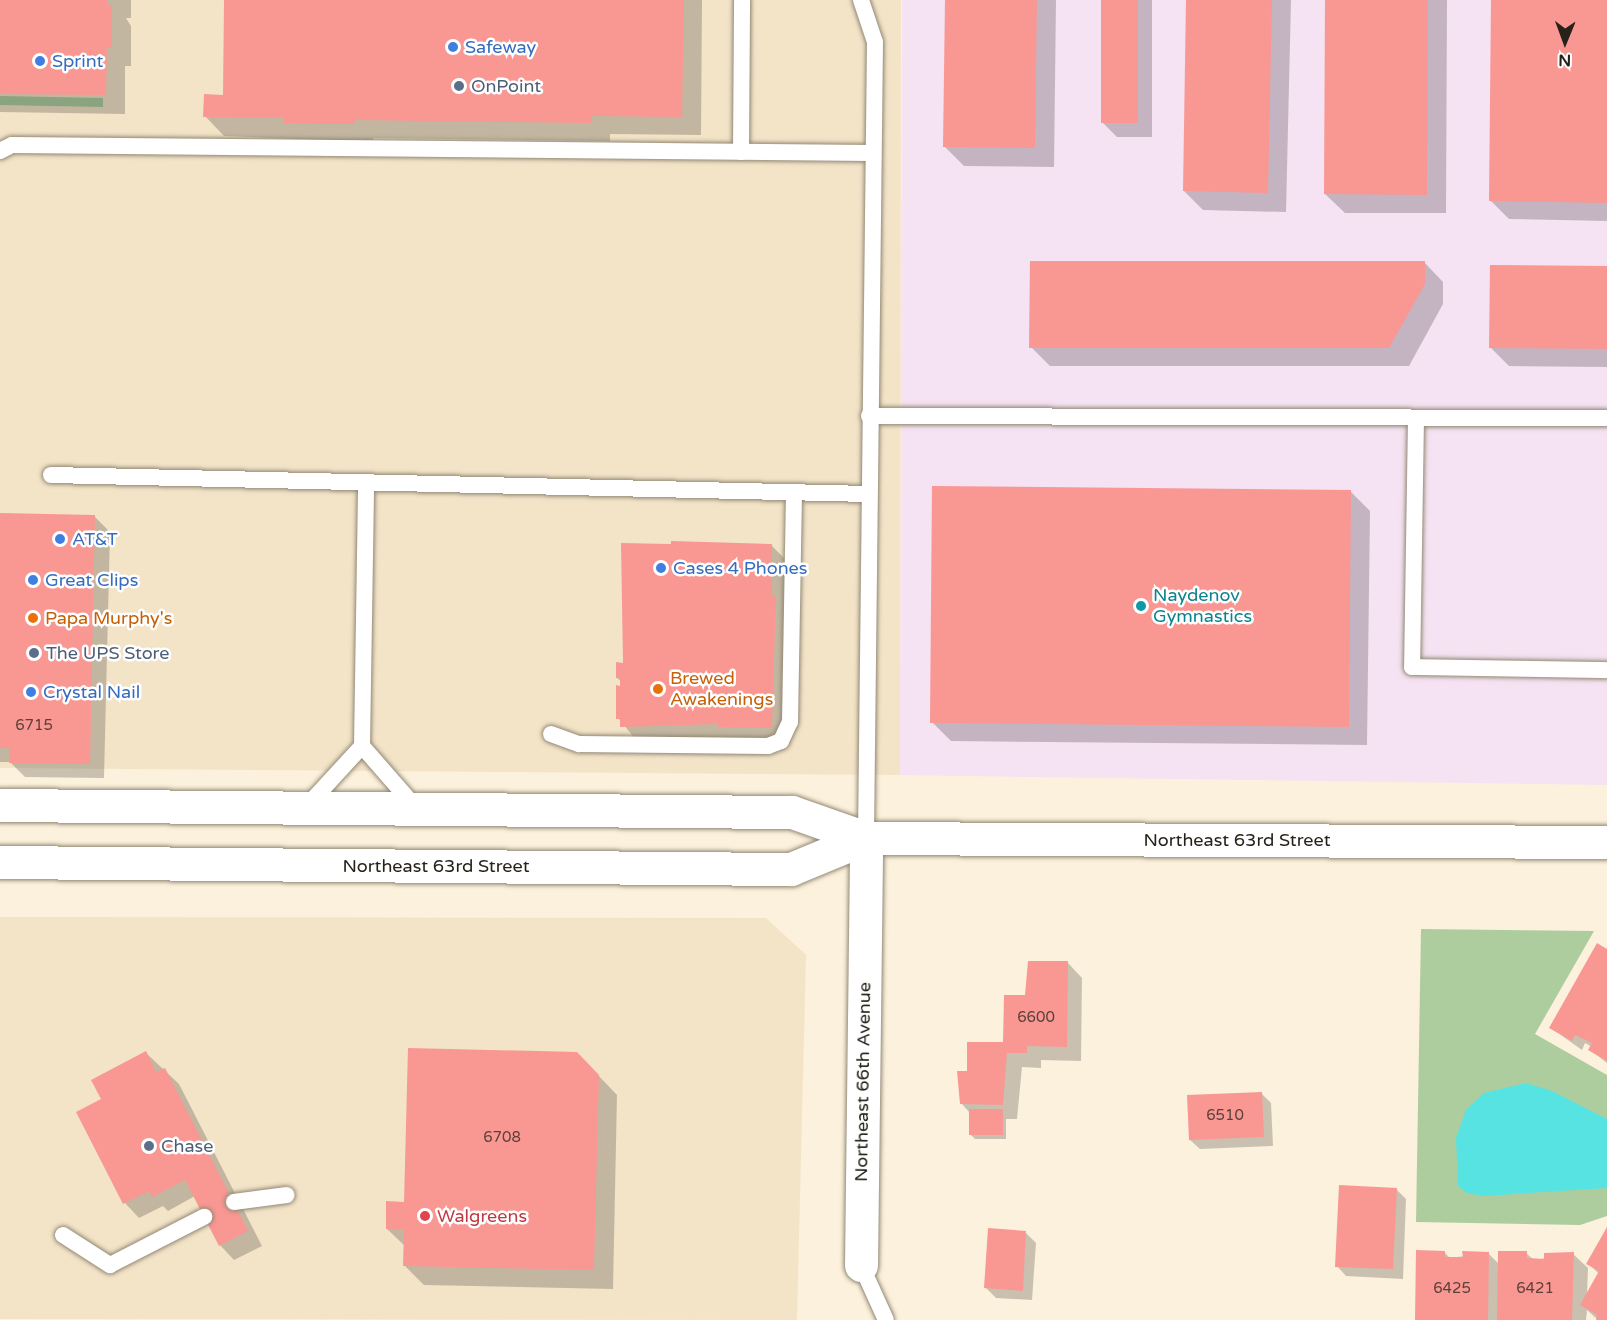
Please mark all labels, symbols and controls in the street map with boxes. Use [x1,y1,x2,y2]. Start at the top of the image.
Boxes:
north arrow [1535,12,1595,72]
place label: Safeway [465,36,536,58]
marker: Safeway [446,40,460,54]
place label: Sprint [52,50,103,72]
text: N [1558,50,1571,70]
marker: Sprint [33,54,47,68]
place label: OnPoint [471,75,541,97]
marker: OnPoint [452,79,466,93]
place label: AT&T [72,528,118,550]
marker: AT&T [53,532,67,546]
place label: Cases 4 Phones [673,557,807,579]
marker: Cases 4 Phones [654,561,668,575]
place label: Great Clips [45,569,138,591]
marker: Great Clips [26,573,40,587]
place label: Naydenov Gymnastics [1153,585,1252,628]
marker: Naydenov Gymnastics [1134,599,1148,613]
place label: Papa Murphy's [45,607,172,629]
marker: Papa Murphy's [26,611,40,625]
place label: The UPS Store [46,642,169,664]
marker: The UPS Store [27,646,41,660]
place label: Brewed Awakenings [670,668,773,710]
place label: Crystal Nail [43,681,140,703]
marker: Brewed Awakenings [651,682,665,696]
marker: Crystal Nail [24,685,38,699]
house number: 6715 [15,717,53,735]
street label: Northeast 63rd Street [1143,829,1331,851]
street label: Northeast 63rd Street [342,855,530,877]
street label: Northeast 66th Avenue [850,982,876,1182]
house number: 6600 [1017,1009,1055,1027]
house number: 6510 [1206,1107,1244,1125]
house number: 6708 [483,1129,521,1147]
place label: Chase [161,1135,213,1157]
marker: Chase [142,1139,156,1153]
place label: Walgreens [437,1205,527,1227]
marker: Walgreens [418,1209,432,1223]
house number: 6425 [1433,1280,1471,1298]
house number: 6421 [1516,1280,1554,1298]

